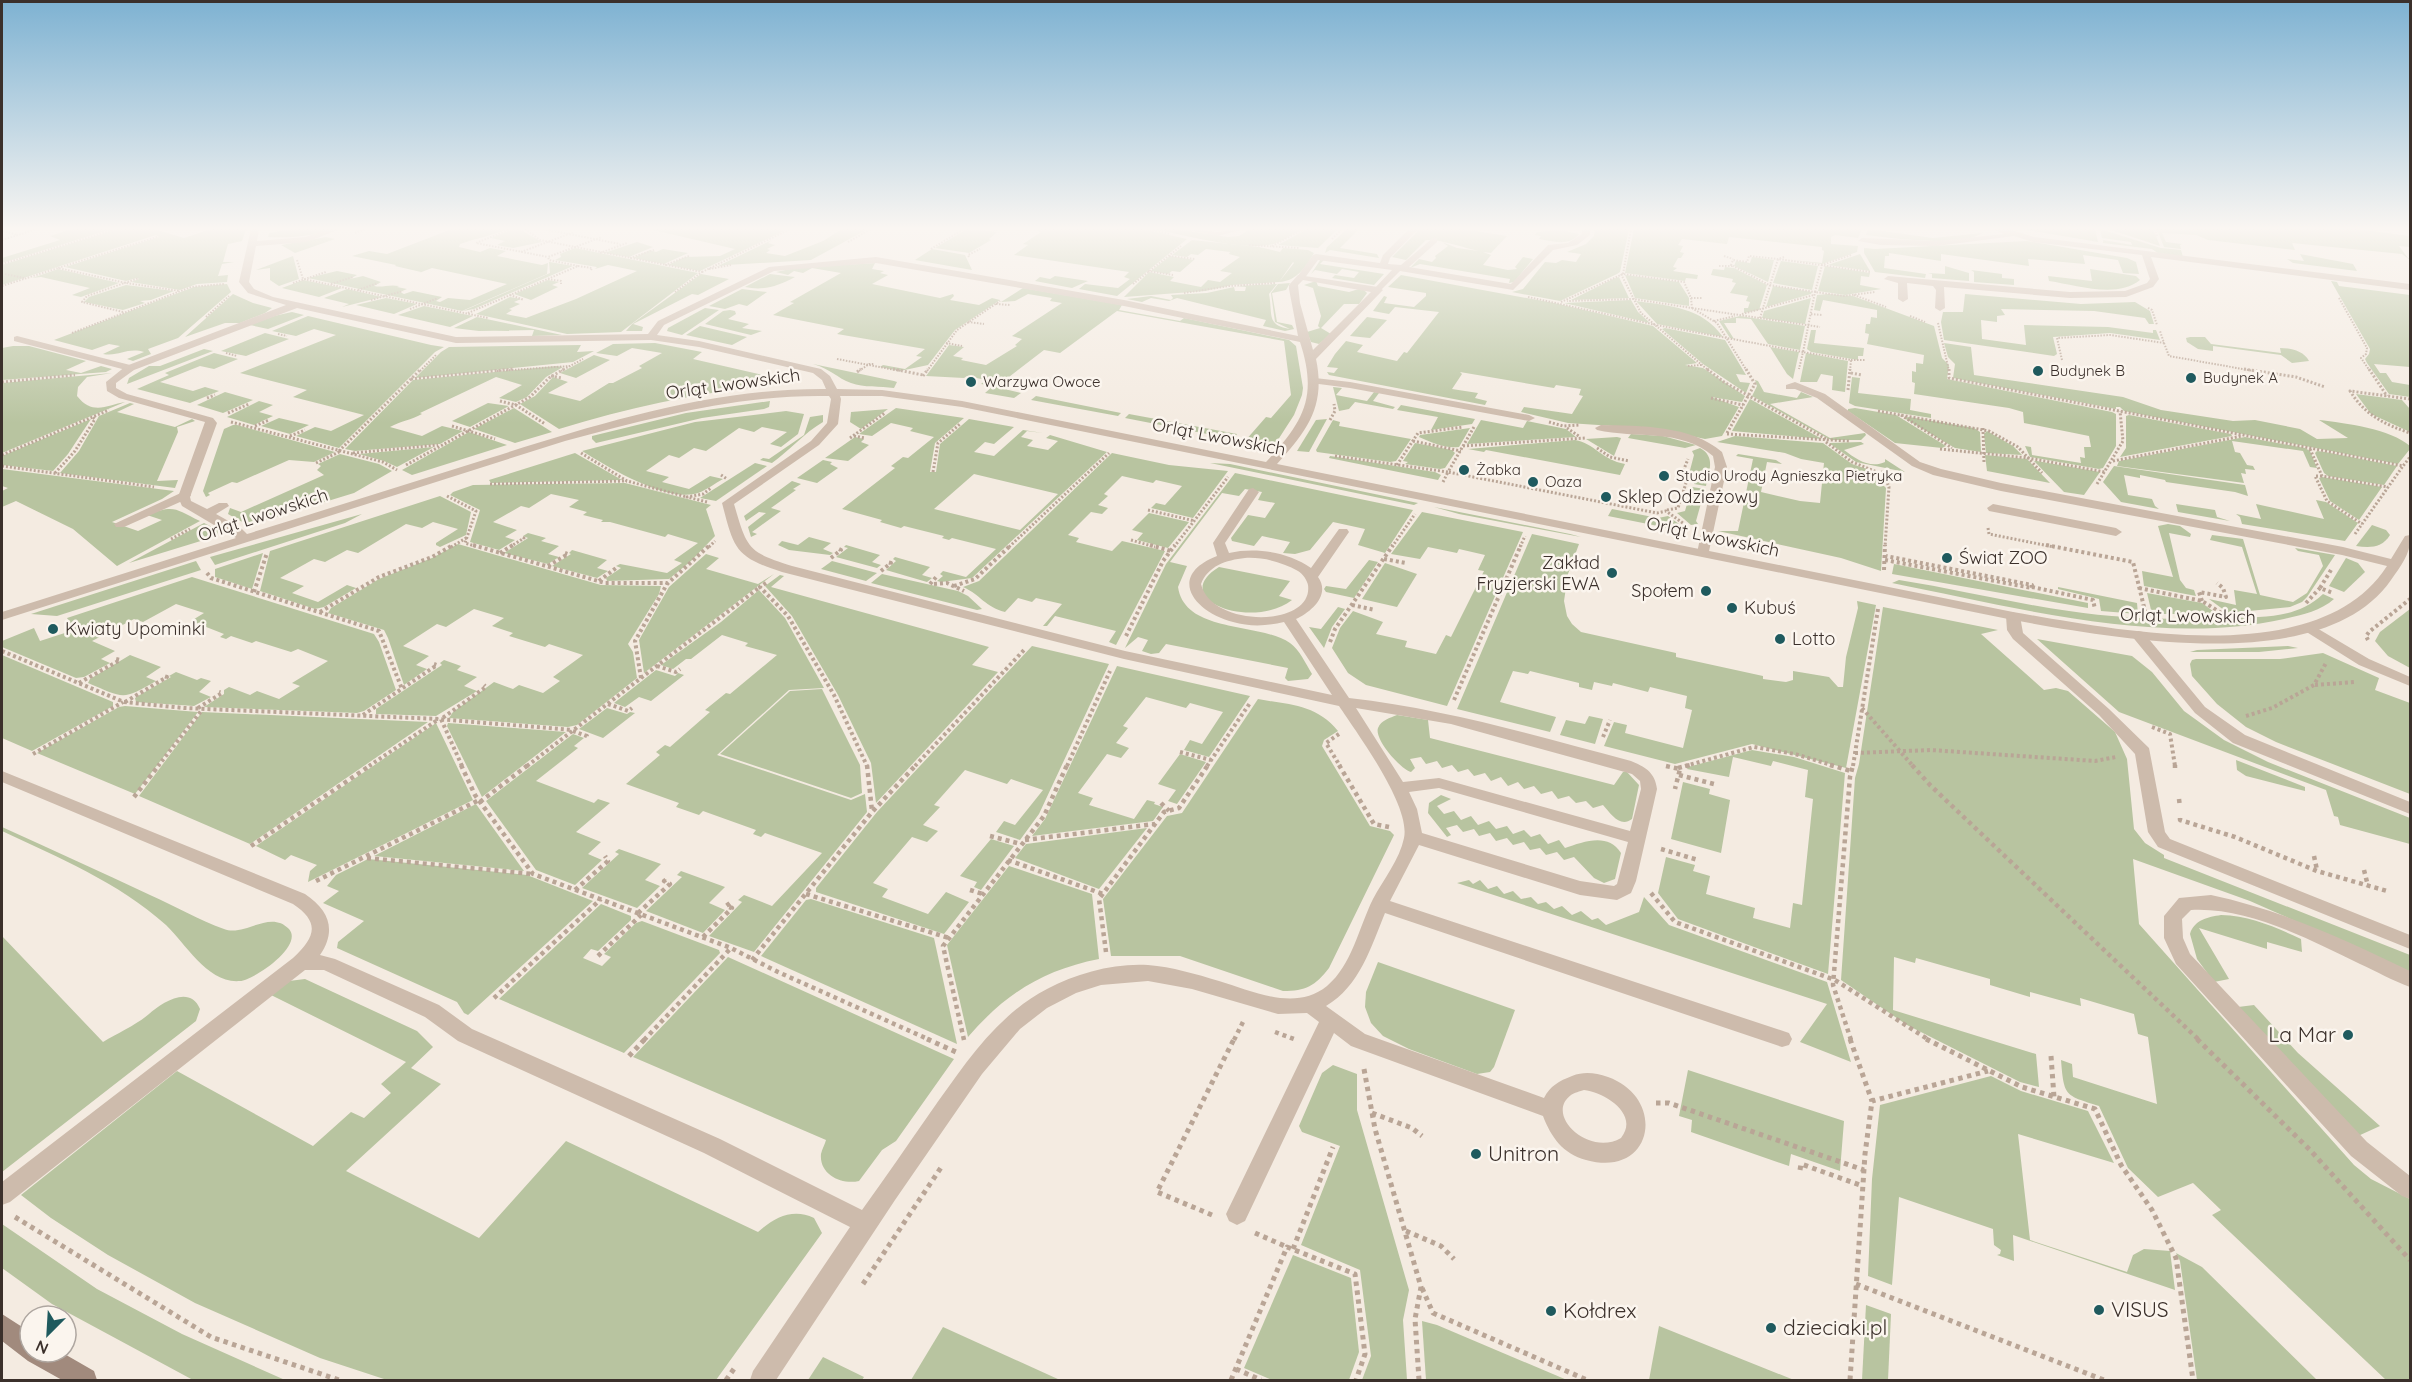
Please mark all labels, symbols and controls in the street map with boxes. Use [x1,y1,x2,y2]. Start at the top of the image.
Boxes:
place label: Budynek B [2050,361,2125,380]
street label: Orląt Lwowskich [664,363,802,404]
marker: Budynek B [2031,364,2045,378]
place label: Budynek A [2203,368,2278,387]
marker: Budynek A [2184,371,2198,385]
place label: Warzywa Owoce [983,372,1101,391]
marker: Warzywa Owoce [964,375,978,389]
street label: Orląt Lwowskich [1150,412,1288,461]
place label: Żabka [1476,460,1521,479]
marker: Żabka [1457,463,1471,477]
place label: Studio Urody Agnieszka Pietryka [1676,466,1902,485]
marker: Studio Urody Agnieszka Pietryka [1657,469,1671,483]
place label: Oaza [1545,472,1582,491]
marker: Oaza [1526,475,1540,489]
street label: Orląt Lwowskich [195,483,331,546]
place label: Sklep Odzieżowy [1618,485,1758,508]
marker: Sklep Odzieżowy [1599,490,1613,504]
street label: Orląt Lwowskich [1644,511,1782,562]
place label: Świat ZOO [1959,546,2048,569]
place label: Zakład Fryzjerski EWA [1477,551,1600,595]
marker: Świat ZOO [1940,551,1954,565]
marker: Zakład Fryzjerski EWA [1605,566,1619,580]
place label: Społem [1631,579,1694,602]
marker: Społem [1699,584,1713,598]
place label: Kubuś [1744,596,1796,619]
marker: Kubuś [1725,601,1739,615]
street label: Orląt Lwowskich [2120,603,2256,628]
place label: Kwiaty Upominki [65,617,205,640]
marker: Kwiaty Upominki [46,622,60,636]
place label: Lotto [1792,627,1835,650]
marker: Lotto [1773,632,1787,646]
place label: La Mar [2268,1021,2336,1047]
marker: La Mar [2341,1028,2355,1042]
place label: Unitron [1488,1140,1559,1166]
marker: Unitron [1469,1147,1483,1161]
place label: VISUS [2111,1296,2169,1322]
place label: Kołdrex [1563,1297,1637,1323]
marker: VISUS [2092,1303,2106,1317]
north arrow [18,1304,78,1364]
marker: Kołdrex [1544,1304,1558,1318]
place label: dzieciaki.pl [1783,1314,1887,1340]
marker: dzieciaki.pl [1764,1321,1778,1335]
text: N [32,1336,51,1359]

